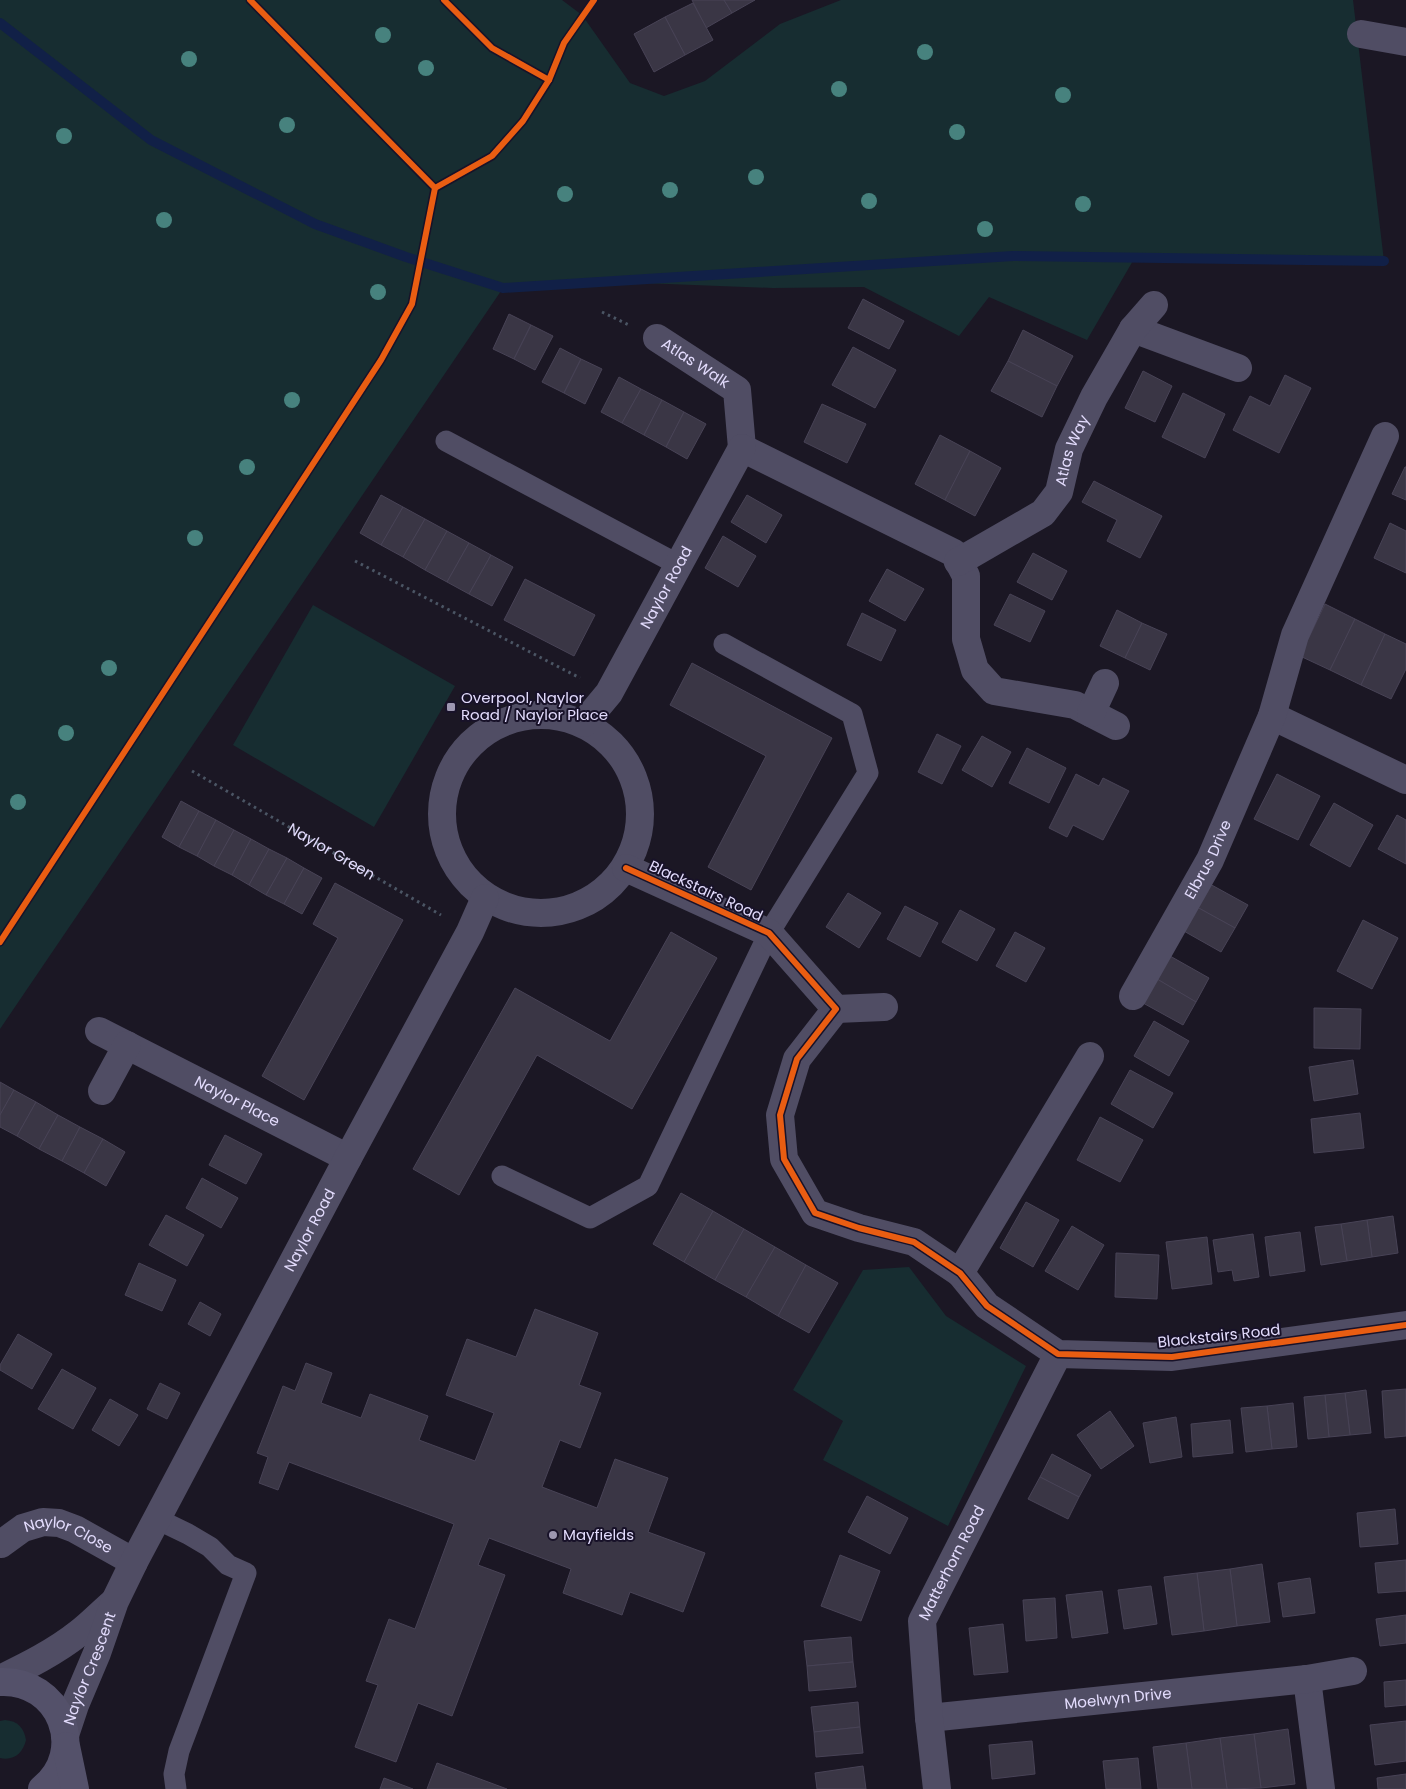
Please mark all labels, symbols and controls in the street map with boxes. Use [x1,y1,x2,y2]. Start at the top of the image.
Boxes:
street label: Atlas Walk [658,333,734,393]
street label: Atlas Way [1050,411,1094,488]
street label: Naylor Road [635,542,697,632]
place label: Overpool, Naylor Road / Naylor Place [461,687,608,725]
marker: Overpool, Naylor Road / Naylor Place [445,701,457,713]
street label: Elbrus Drive [1179,816,1236,903]
street label: Naylor Green [284,818,379,885]
street label: Blackstairs Road [646,855,767,926]
street label: Naylor Place [191,1070,284,1131]
street label: Naylor Road [279,1185,340,1275]
street label: Blackstairs Road [1156,1319,1281,1352]
street label: Matterhorn Road [913,1502,989,1624]
street label: Naylor Close [21,1511,117,1558]
place label: Mayfields [563,1524,634,1545]
marker: Mayfields [547,1529,559,1541]
street label: Naylor Crescent [58,1609,120,1728]
street label: Moelwyn Drive [1063,1682,1173,1714]

